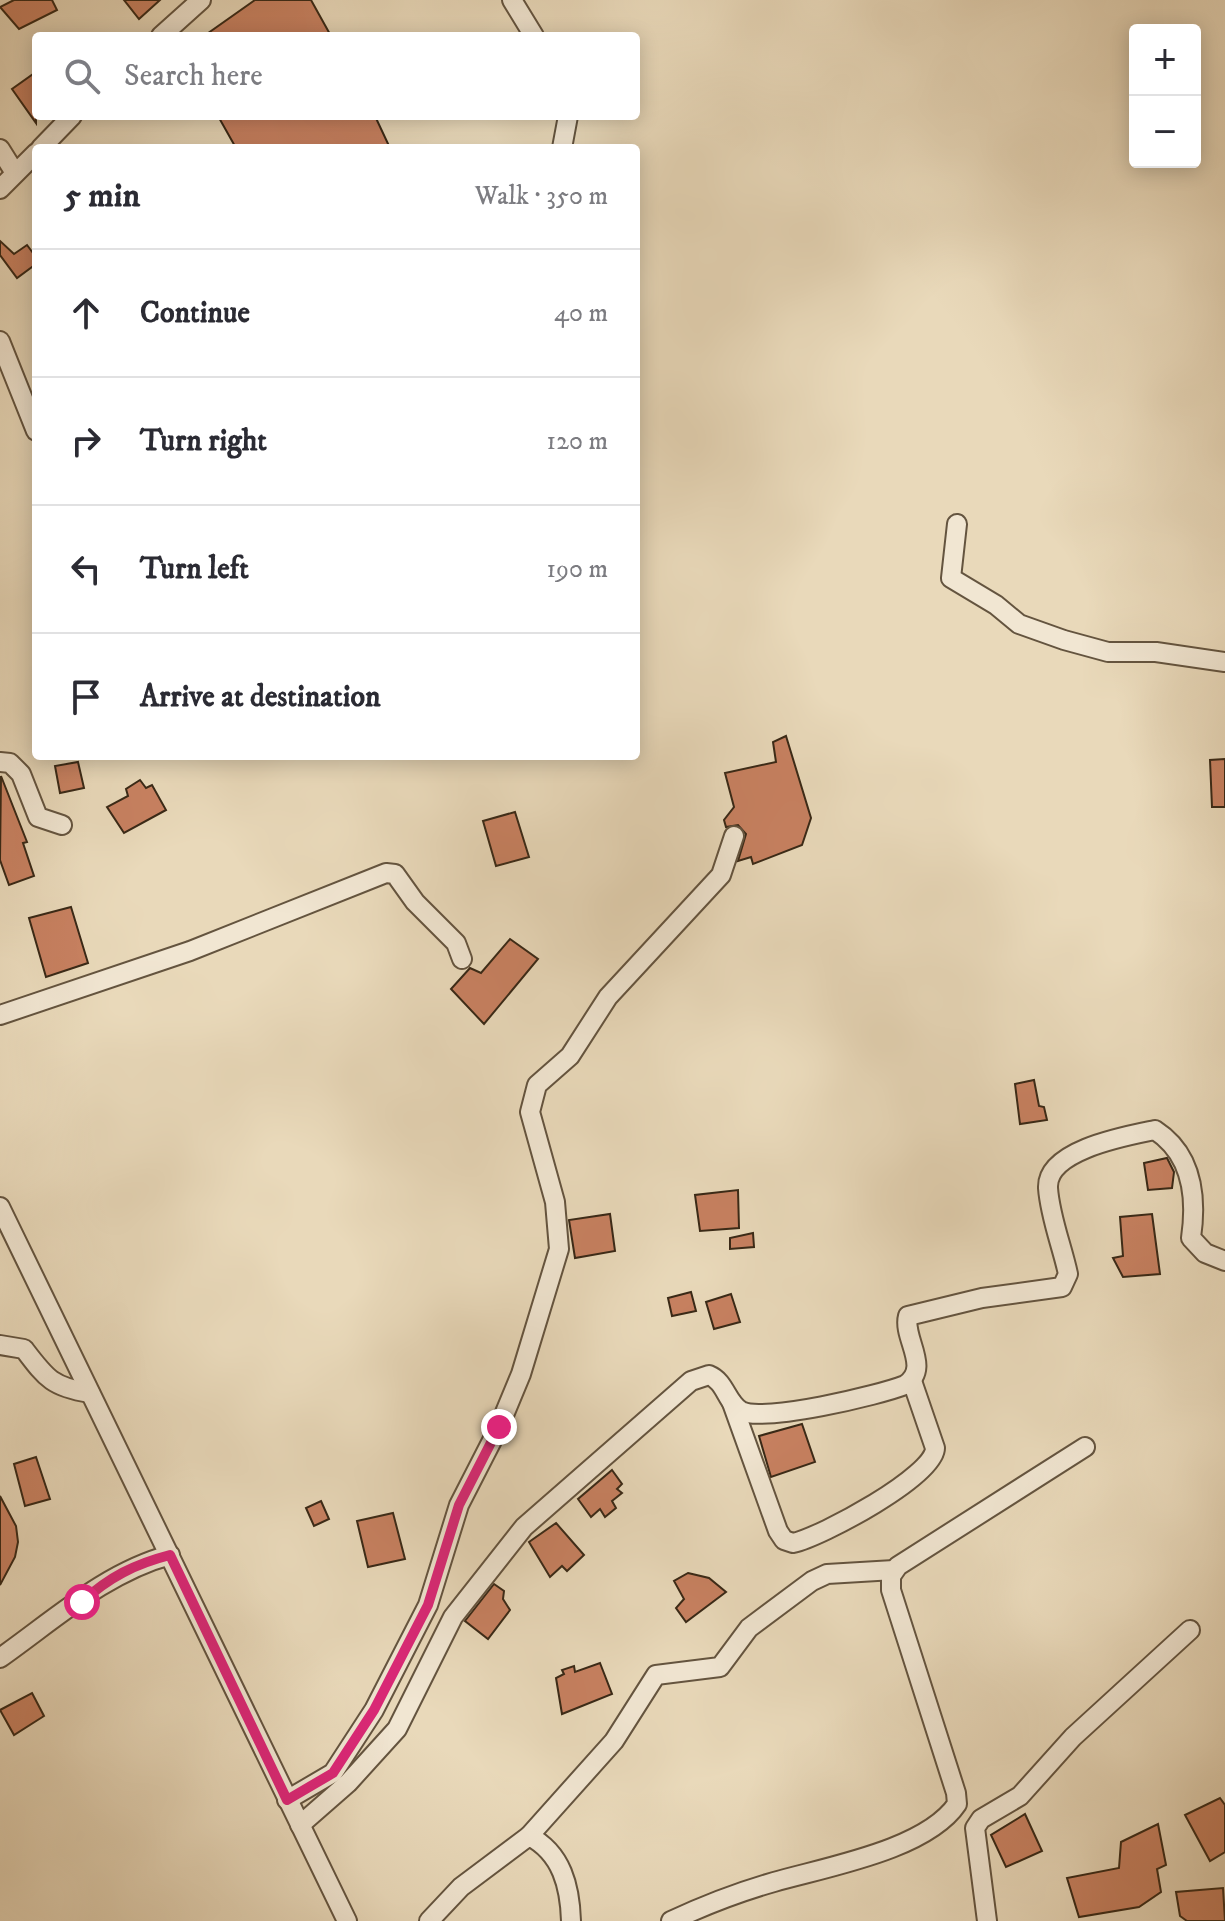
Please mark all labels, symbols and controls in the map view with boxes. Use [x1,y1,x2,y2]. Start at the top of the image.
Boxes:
map controls [1129,24,1201,168]
button: + [1129,24,1201,96]
search box [32,32,640,120]
icon: search [60,54,104,98]
text: Search here [124,58,263,95]
button: − [1129,96,1201,168]
text: 5 min [64,175,140,217]
text: Walk · 350 m [475,180,608,213]
icon: ahead [64,291,108,335]
text: Continue [140,295,250,332]
text: 40 m [554,297,608,330]
icon: right [64,419,108,463]
text: Turn right [140,423,267,460]
text: 120 m [547,425,608,458]
icon: left [64,547,108,591]
text: Turn left [140,551,249,588]
text: 190 m [546,553,608,586]
icon: arrive [64,675,108,719]
text: Arrive at destination [140,679,381,716]
route end [481,1409,517,1445]
route start [64,1584,100,1620]

